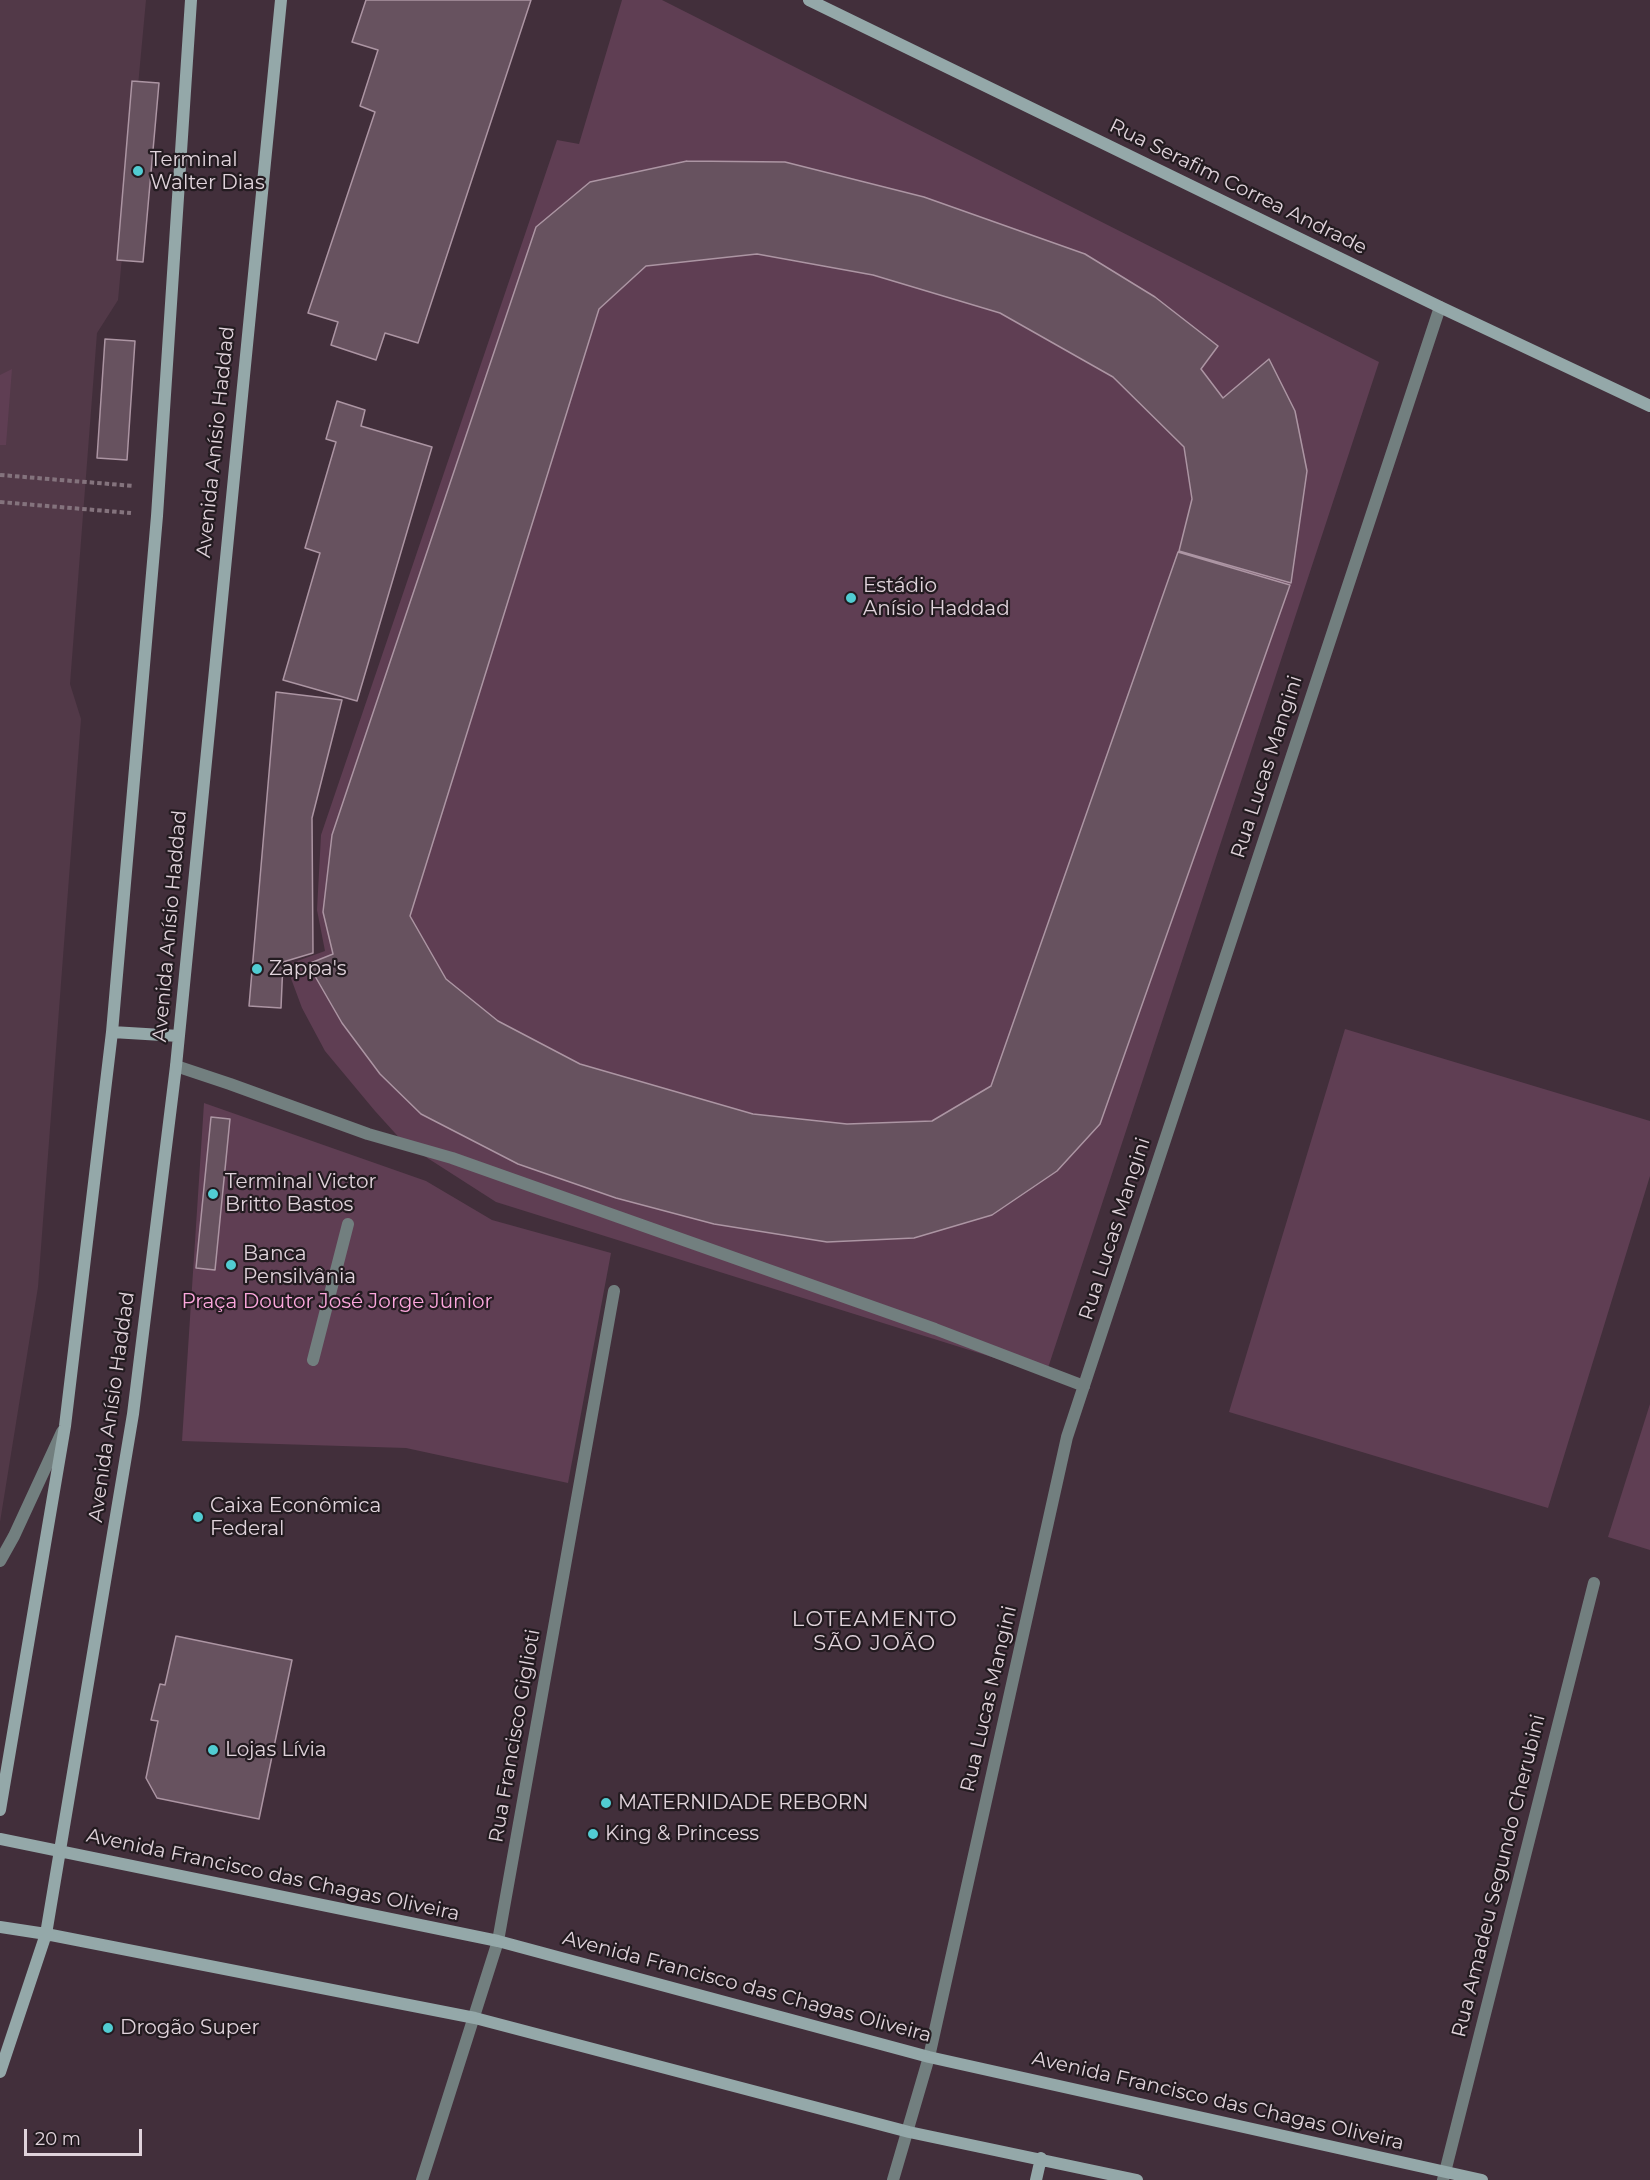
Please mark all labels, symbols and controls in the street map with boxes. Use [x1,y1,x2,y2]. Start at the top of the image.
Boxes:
street label: Rua Serafim Correa Andrade [1105,114,1371,260]
place label: Terminal Walter Dias [150,148,265,195]
marker: Terminal Walter Dias [131,164,145,178]
street label: Avenida Anísio Haddad [192,325,240,559]
place label: Estádio Anísio Haddad [863,574,1010,621]
marker: Estádio Anísio Haddad [844,591,858,605]
street label: Rua Lucas Mangini [1226,673,1308,861]
street label: Avenida Anísio Haddad [148,809,192,1043]
place label: Zappa's [269,957,346,981]
marker: Zappa's [250,962,264,976]
street label: Rua Lucas Mangini [1074,1135,1156,1323]
place label: Terminal Victor Britto Bastos [225,1170,377,1217]
marker: Terminal Victor Britto Bastos [206,1187,220,1201]
place label: Banca Pensilvânia [243,1242,356,1289]
marker: Banca Pensilvânia [224,1258,238,1272]
street label: Avenida Anísio Haddad [84,1290,140,1524]
park label: Praça Doutor José Jorge Júnior [181,1290,493,1314]
place label: Caixa Econômica Federal [210,1494,381,1541]
marker: Caixa Econômica Federal [191,1510,205,1524]
street label: Rua Lucas Mangini [956,1604,1022,1794]
district label: LOTEAMENTO SÃO JOÃO [792,1607,958,1657]
street label: Rua Francisco Giglioti [484,1627,546,1845]
street label: Rua Amadeu Segundo Cherubini [1447,1712,1551,2040]
place label: Lojas Lívia [225,1738,327,1762]
marker: Lojas Lívia [206,1743,220,1757]
place label: MATERNIDADE REBORN [618,1791,869,1815]
marker: MATERNIDADE REBORN [599,1796,613,1810]
place label: King & Princess [605,1822,759,1846]
street label: Avenida Francisco das Chagas Oliveira [84,1824,462,1926]
marker: King & Princess [586,1827,600,1841]
street label: Avenida Francisco das Chagas Oliveira [560,1926,934,2048]
place label: Drogão Super [120,2016,260,2040]
marker: Drogão Super [101,2021,115,2035]
street label: Avenida Francisco das Chagas Oliveira [1030,2046,1406,2156]
scale bar [27,2117,146,2155]
text: 20 m [35,2128,81,2150]

